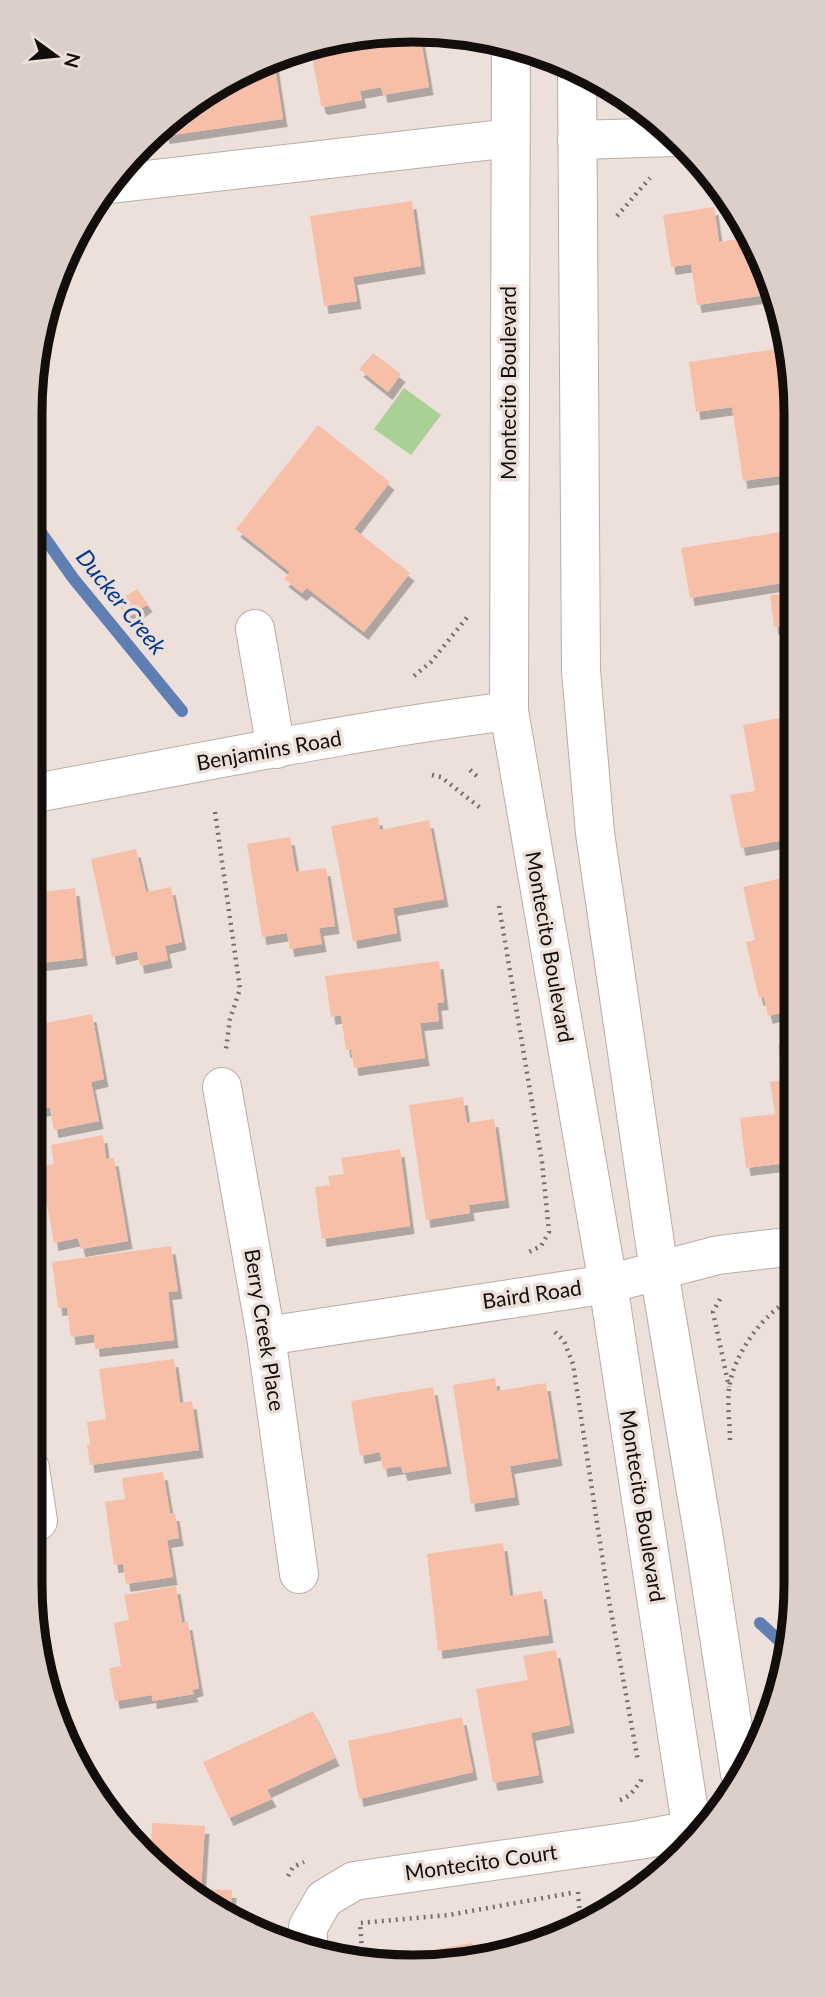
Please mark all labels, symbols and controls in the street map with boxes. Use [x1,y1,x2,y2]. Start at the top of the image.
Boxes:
north arrow [21,21,91,91]
text: N [60,50,86,71]
street label: Montecito Boulevard [495,286,520,480]
water label: Ducker Creek [71,543,173,661]
street label: Benjamins Road [194,724,343,775]
street label: Montecito Boulevard [521,849,580,1044]
street label: Berry Creek Place [240,1247,291,1413]
street label: Baird Road [481,1274,583,1313]
street label: Montecito Boulevard [616,1408,671,1603]
street label: Montecito Court [403,1838,559,1885]

